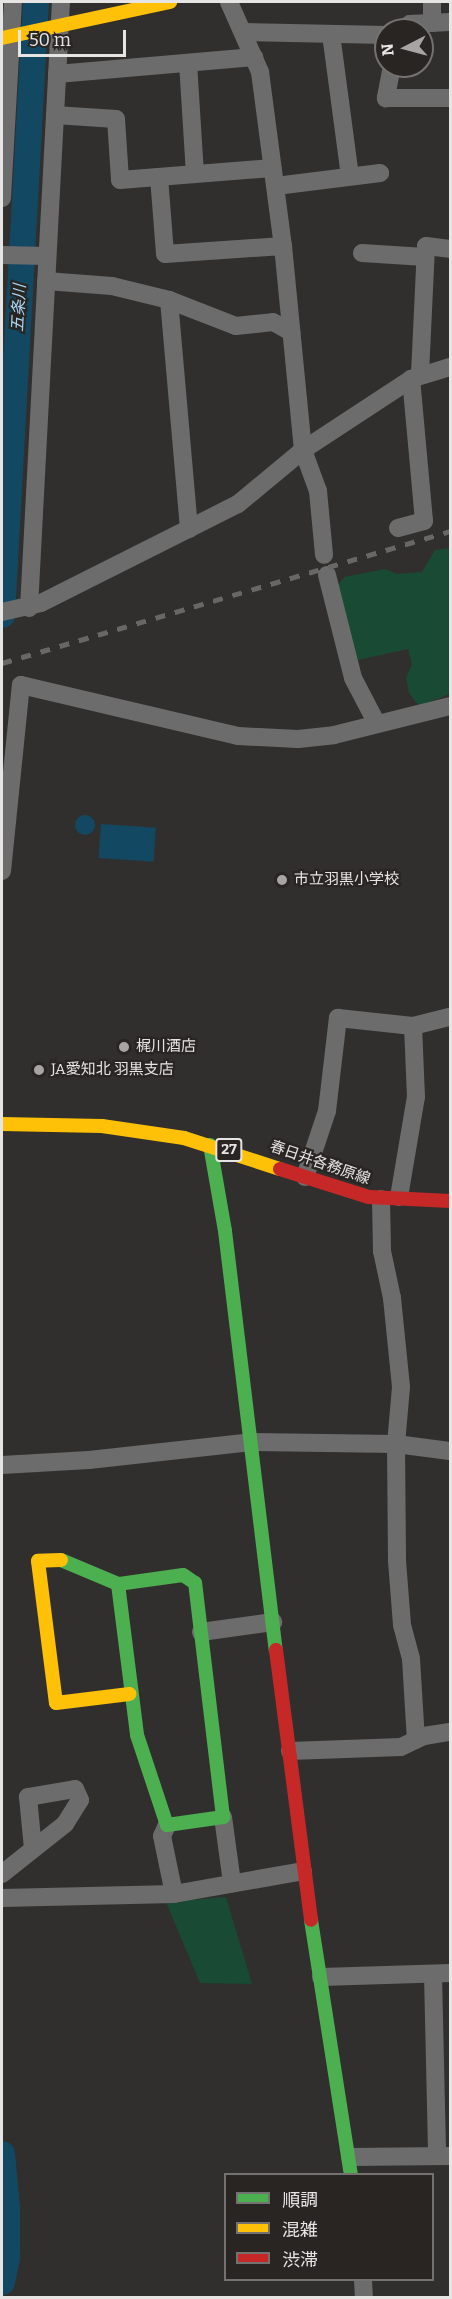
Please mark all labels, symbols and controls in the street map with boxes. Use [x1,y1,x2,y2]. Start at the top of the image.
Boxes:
scale bar [21,18,129,56]
north arrow [374,18,434,78]
text: 50 m [29,29,71,51]
text: N [377,43,398,57]
water label: 五条川 [8,284,30,332]
place label: 市立羽黒小学校 [294,871,399,889]
marker: 市立羽黒小学校 [275,873,289,887]
place label: 梶川酒店 [136,1038,196,1056]
marker: 梶川酒店 [117,1040,131,1054]
place label: JA愛知北 羽黒支店 [51,1061,174,1079]
marker: JA愛知北 羽黒支店 [32,1063,46,1077]
street label: 春日井各務原線 [267,1137,373,1189]
road number: 27 [214,1139,244,1161]
legend [224,2173,434,2281]
text: 順調 [282,2189,318,2211]
text: 混雑 [282,2219,318,2241]
text: 渋滞 [282,2249,318,2271]

